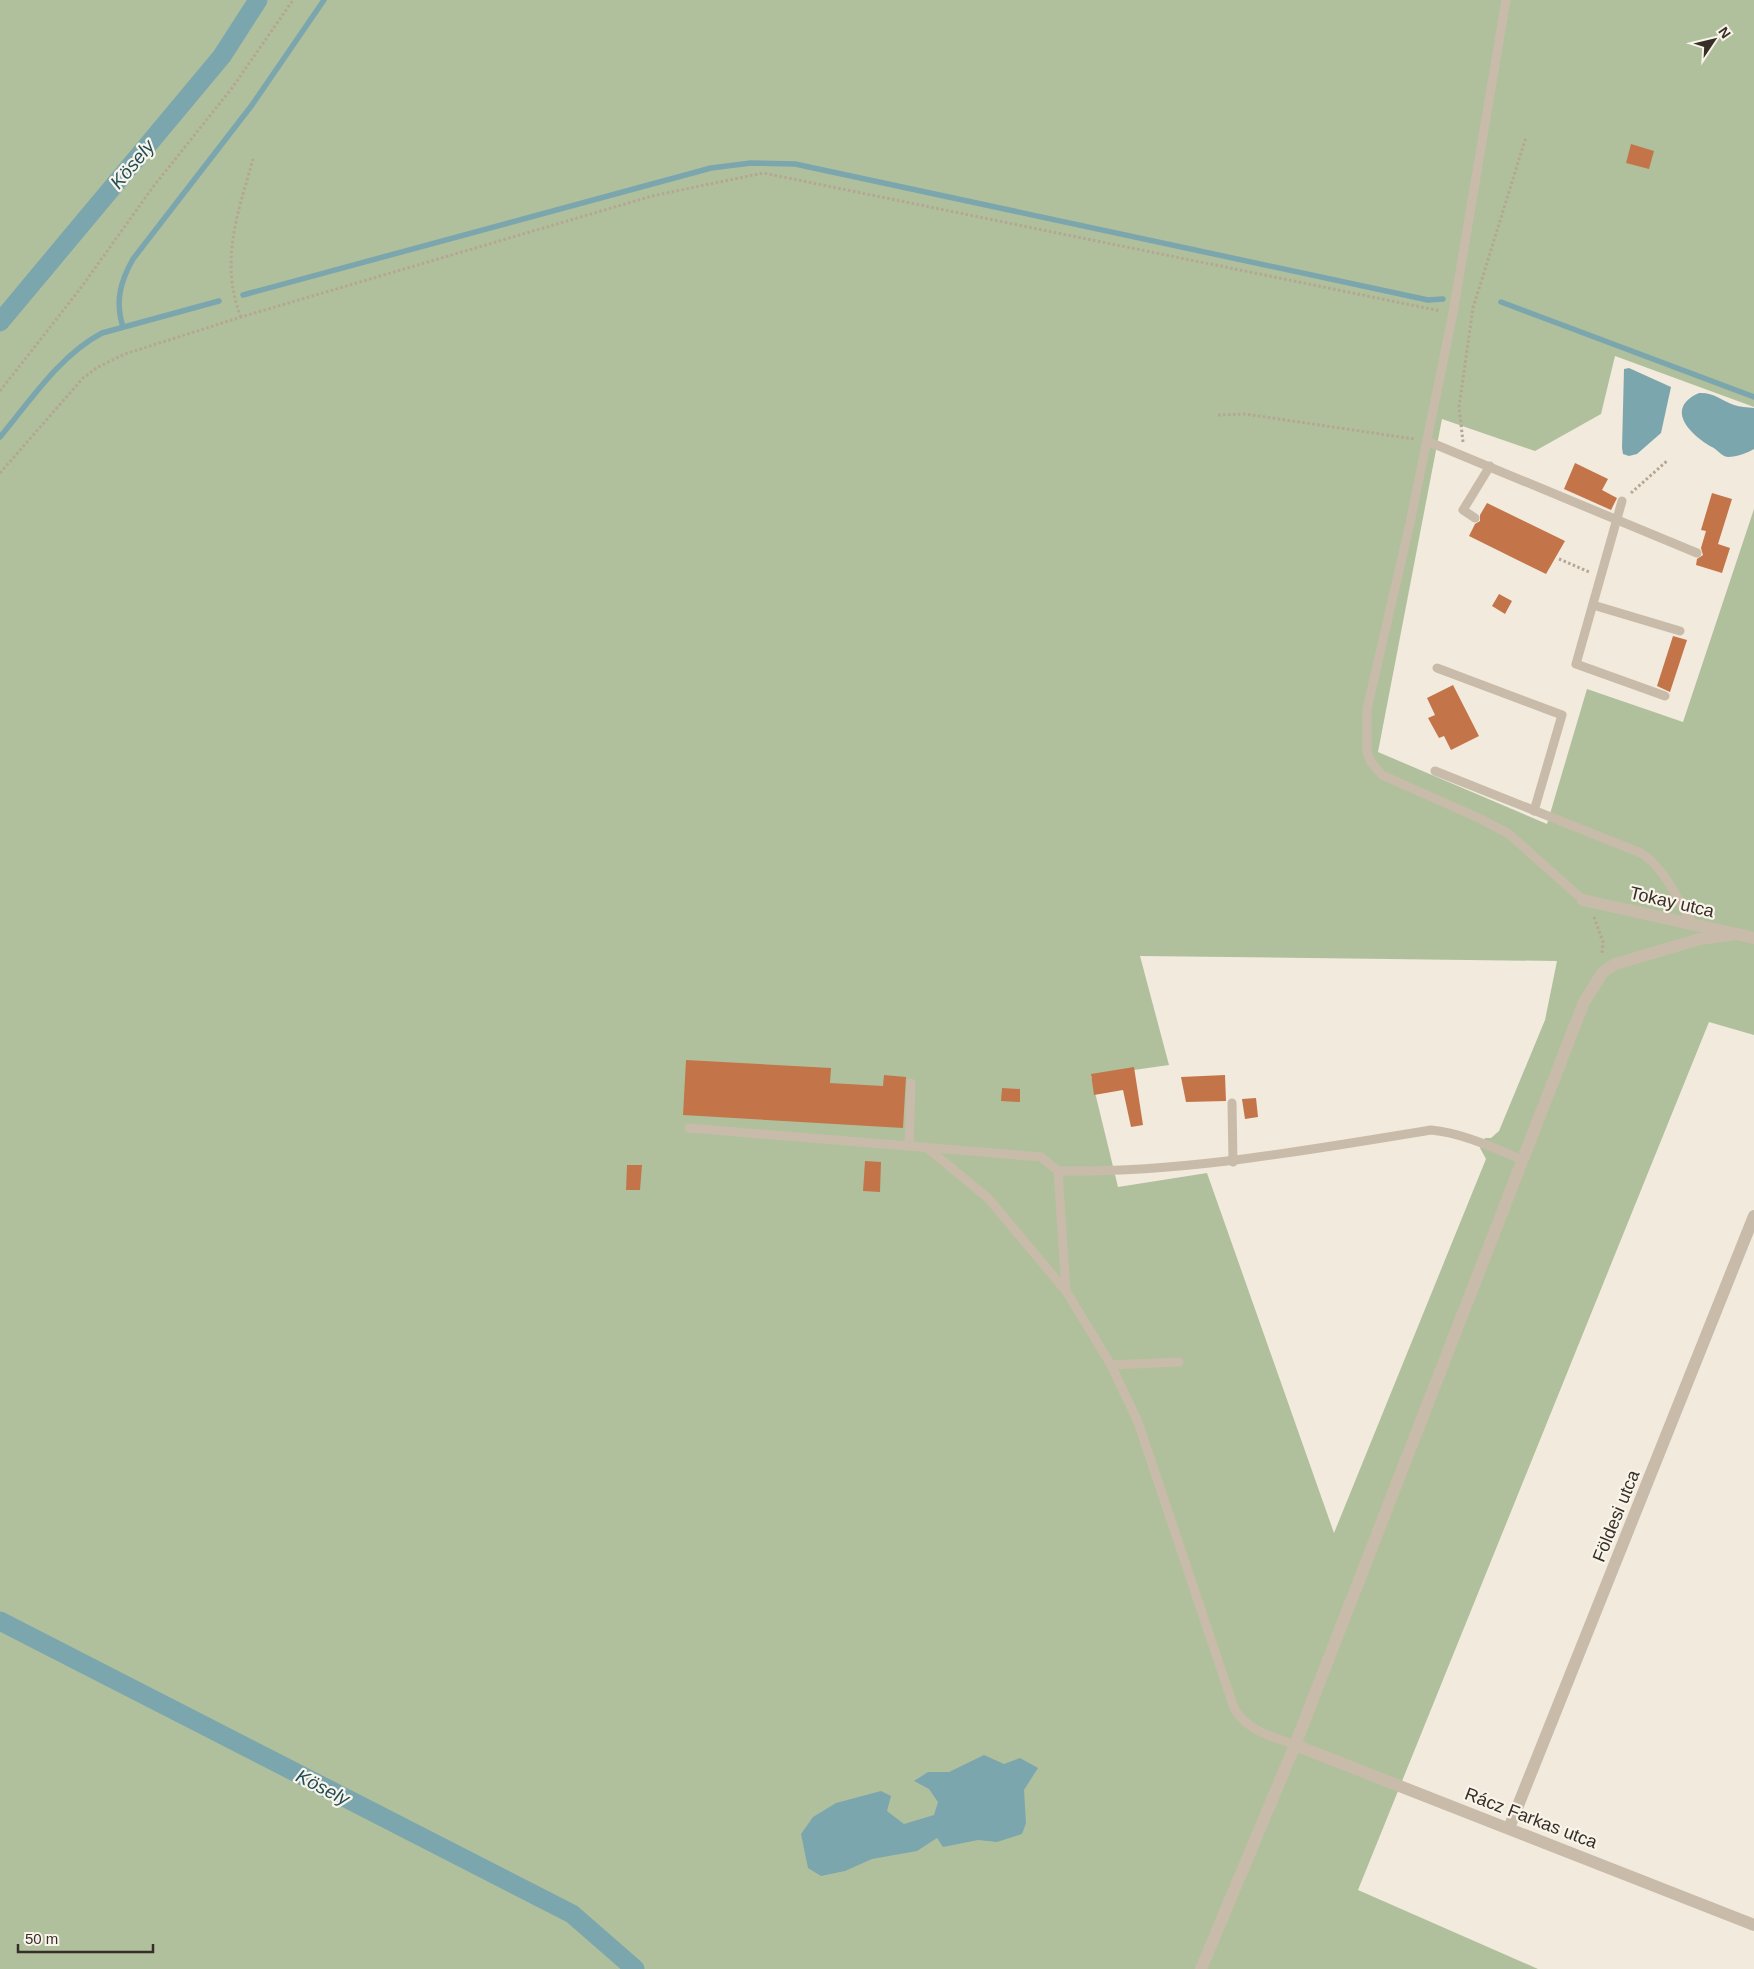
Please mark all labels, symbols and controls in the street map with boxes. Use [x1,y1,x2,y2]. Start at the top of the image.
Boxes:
north arrow [1689,15,1739,65]
text: N [1715,24,1734,41]
water label: Kösely [106,135,160,193]
street label: Tokay utca [1628,883,1717,922]
street label: Földesi utca [1589,1466,1644,1565]
water label: Kösely [293,1765,354,1810]
street label: Rácz Farkas utca [1462,1784,1601,1853]
scale bar [18,1922,152,1954]
text: 50 m [25,1930,58,1947]

